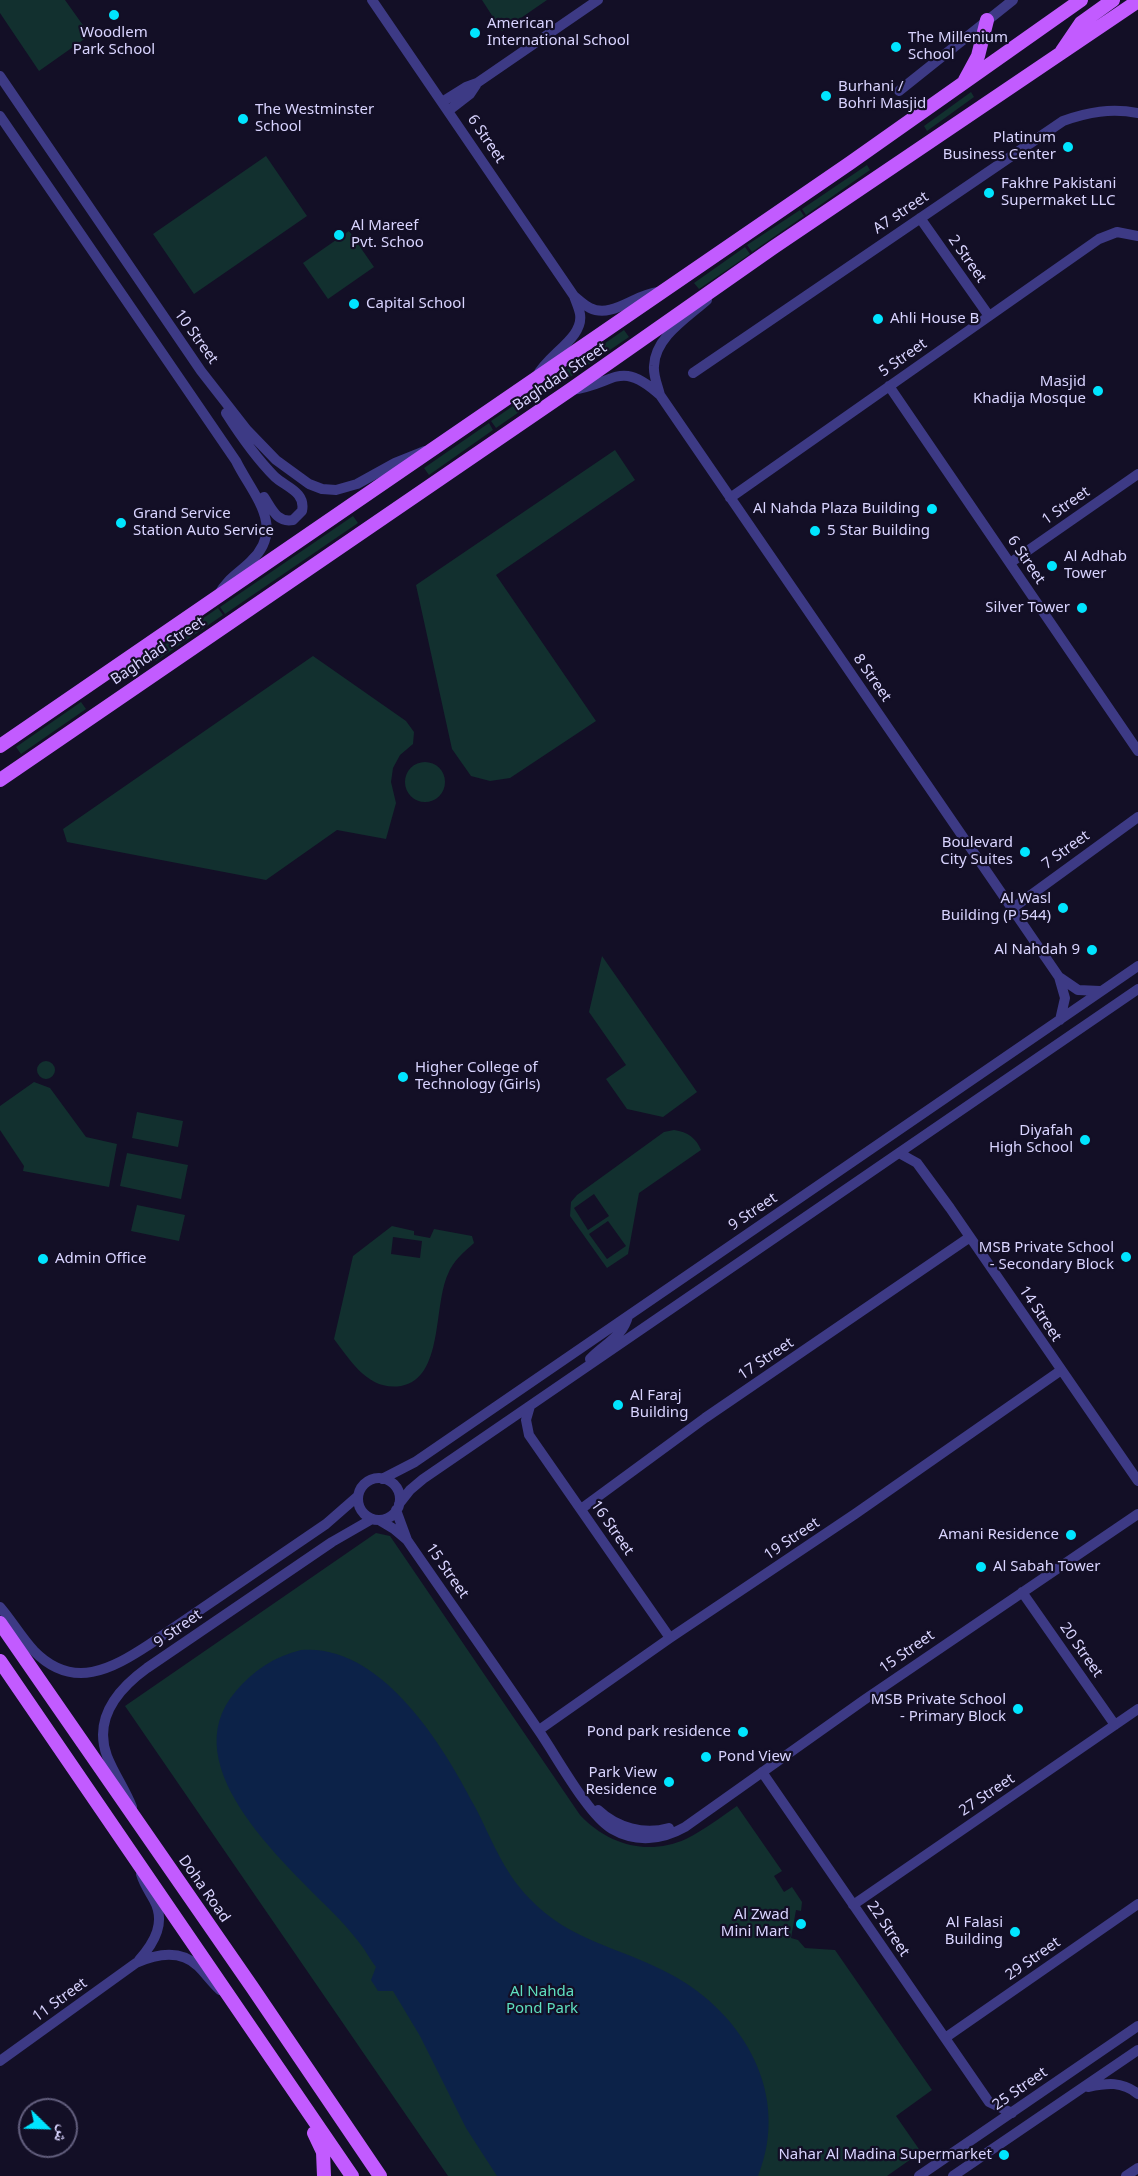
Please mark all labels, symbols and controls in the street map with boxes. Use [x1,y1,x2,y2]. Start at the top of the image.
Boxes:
marker: Woodlem Park School [107,8,121,22]
place label: American International School [487,15,630,50]
place label: Woodlem Park School [73,24,155,59]
marker: American International School [468,26,482,40]
place label: The Millenium School [908,29,1008,64]
marker: The Millenium School [889,40,903,54]
place label: Burhani / Bohri Masjid [838,78,926,113]
marker: Burhani / Bohri Masjid [819,89,833,103]
place label: The Westminster School [255,101,374,136]
street label: 6 Street [463,111,509,167]
marker: The Westminster School [236,112,250,126]
place label: Platinum Business Center [943,129,1056,164]
marker: Platinum Business Center [1061,140,1075,154]
place label: Fakhre Pakistani Supermaket LLC [1001,175,1116,210]
marker: Fakhre Pakistani Supermaket LLC [982,186,996,200]
street label: A7 street [870,188,932,238]
place label: Al Mareef Pvt. Schoo [351,217,424,252]
marker: Al Mareef Pvt. Schoo [332,228,346,242]
street label: 2 Street [944,232,990,286]
place label: Capital School [366,295,465,313]
marker: Capital School [347,297,361,311]
street label: 10 Street [170,306,222,368]
place label: Ahli House B [890,310,979,328]
marker: Ahli House B [871,312,885,326]
street label: 5 Street [876,335,930,381]
street label: Baghdad Street [510,339,610,415]
place label: Masjid Khadija Mosque [973,373,1086,408]
marker: Masjid Khadija Mosque [1091,384,1105,398]
street label: 1 Street [1039,483,1093,529]
place label: Al Nahda Plaza Building [753,500,920,518]
marker: Al Nahda Plaza Building [925,502,939,516]
place label: Grand Service Station Auto Service [133,505,274,540]
marker: Grand Service Station Auto Service [114,516,128,530]
place label: 5 Star Building [827,522,930,540]
marker: 5 Star Building [808,524,822,538]
street label: 6 Street [1003,532,1049,588]
place label: Al Adhab Tower [1064,548,1127,583]
marker: Al Adhab Tower [1045,559,1059,573]
place label: Silver Tower [985,599,1070,617]
marker: Silver Tower [1075,601,1089,615]
street label: Baghdad Street [108,613,208,689]
street label: 8 Street [849,651,895,705]
street label: 7 Street [1039,827,1093,873]
place label: Boulevard City Suites [940,834,1013,869]
marker: Boulevard City Suites [1018,845,1032,859]
place label: Al Wasl Building (P 544) [941,890,1051,925]
marker: Al Wasl Building (P 544) [1056,901,1070,915]
place label: Al Nahdah 9 [994,941,1080,959]
marker: Al Nahdah 9 [1085,943,1099,957]
place label: Higher College of Technology (Girls) [415,1059,540,1094]
marker: Higher College of Technology (Girls) [396,1070,410,1084]
place label: Diyafah High School [989,1122,1073,1157]
marker: Diyafah High School [1078,1133,1092,1147]
street label: 9 Street [725,1189,781,1235]
place label: MSB Private School - Secondary Block [979,1239,1114,1274]
place label: Admin Office [55,1250,146,1268]
marker: MSB Private School - Secondary Block [1119,1250,1133,1264]
marker: Admin Office [36,1252,50,1266]
street label: 14 Street [1015,1283,1065,1345]
street label: 17 Street [735,1334,797,1384]
place label: Al Faraj Building [630,1387,688,1422]
marker: Al Faraj Building [611,1398,625,1412]
street label: 16 Street [587,1497,637,1559]
street label: 19 Street [761,1514,823,1564]
place label: Amani Residence [938,1526,1059,1544]
marker: Amani Residence [1064,1528,1078,1542]
street label: 15 Street [422,1540,472,1602]
place label: Al Sabah Tower [993,1558,1100,1576]
marker: Al Sabah Tower [974,1560,988,1574]
street label: 9 Street [151,1606,205,1652]
street label: 20 Street [1056,1619,1106,1681]
street label: 15 Street [876,1627,938,1677]
place label: MSB Private School - Primary Block [871,1691,1006,1726]
marker: MSB Private School - Primary Block [1011,1702,1025,1716]
place label: Pond park residence [587,1723,731,1741]
marker: Pond park residence [736,1725,750,1739]
place label: Pond View [718,1748,791,1766]
marker: Pond View [699,1750,713,1764]
place label: Park View Residence [586,1764,657,1799]
street label: 27 Street [956,1770,1018,1820]
marker: Park View Residence [662,1775,676,1789]
street label: Doha Road [174,1852,234,1926]
street label: 22 Street [863,1898,913,1960]
place label: Al Zwad Mini Mart [721,1906,789,1941]
place label: Al Falasi Building [945,1914,1003,1949]
marker: Al Zwad Mini Mart [794,1917,808,1931]
marker: Al Falasi Building [1008,1925,1022,1939]
street label: 29 Street [1002,1934,1064,1984]
street label: 11 Street [29,1974,91,2026]
park label: Al Nahda Pond Park [506,1983,578,2018]
street label: 25 Street [989,2064,1051,2114]
north arrow [18,2098,78,2158]
text: ش [49,2122,76,2146]
place label: Nahar Al Madina Supermarket [778,2146,992,2164]
marker: Nahar Al Madina Supermarket [997,2148,1011,2162]

